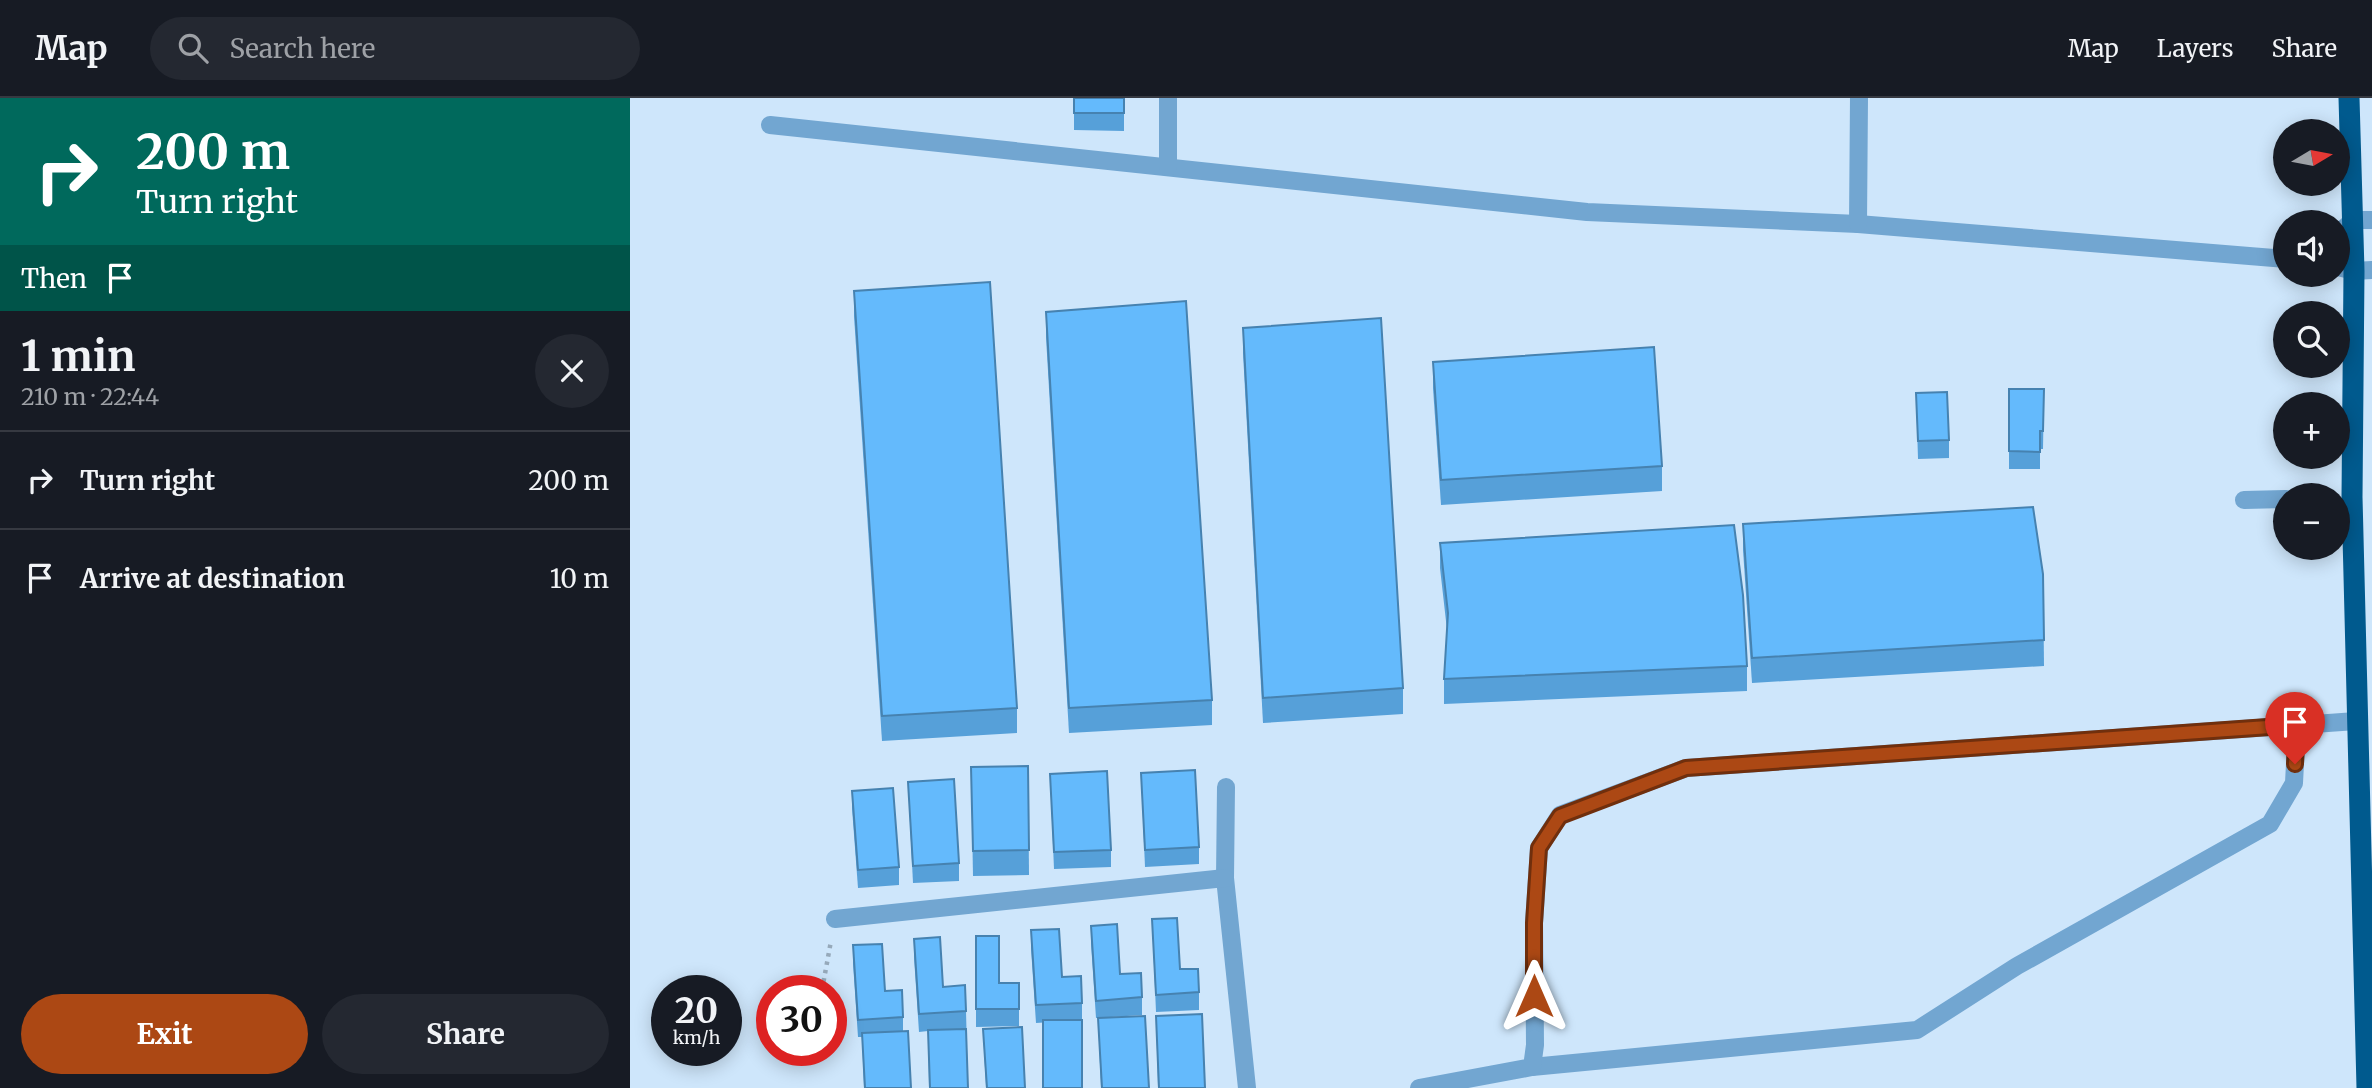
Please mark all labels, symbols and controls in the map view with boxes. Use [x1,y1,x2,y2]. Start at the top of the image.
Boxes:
search box [150,17,640,80]
text: Map [35,28,108,69]
icon: search [174,29,212,67]
text: Search here [230,32,375,65]
text: Map [2068,33,2119,64]
text: Layers [2157,33,2233,64]
text: Share [2271,33,2337,64]
north arrow [2273,119,2350,196]
map controls [2273,119,2350,560]
text: 200 m [136,121,290,182]
icon: right [21,126,112,217]
text: Turn right [136,182,298,222]
button: sound [2273,210,2350,287]
icon: arrive [101,259,139,297]
text: Then [21,262,87,295]
button: search [2273,301,2350,378]
text: 1 min [21,330,135,382]
button: close [535,334,609,408]
text: 210 m · 22:44 [21,382,159,411]
button: + [2273,392,2350,469]
icon: right [21,461,59,499]
text: Turn right [80,464,215,497]
text: 200 m [528,464,609,497]
button: − [2273,483,2350,560]
icon: arrive [21,559,59,597]
text: Arrive at destination [80,562,345,595]
text: 10 m [550,562,609,595]
pin [2265,692,2325,764]
icon: arrive [2276,703,2314,741]
position arrow [1497,959,1571,1033]
speed limit sign: 30 [756,975,847,1066]
text: 20 [675,989,718,1033]
button: Exit [21,994,308,1074]
button: Share [322,994,609,1074]
text: km/h [673,1026,720,1049]

